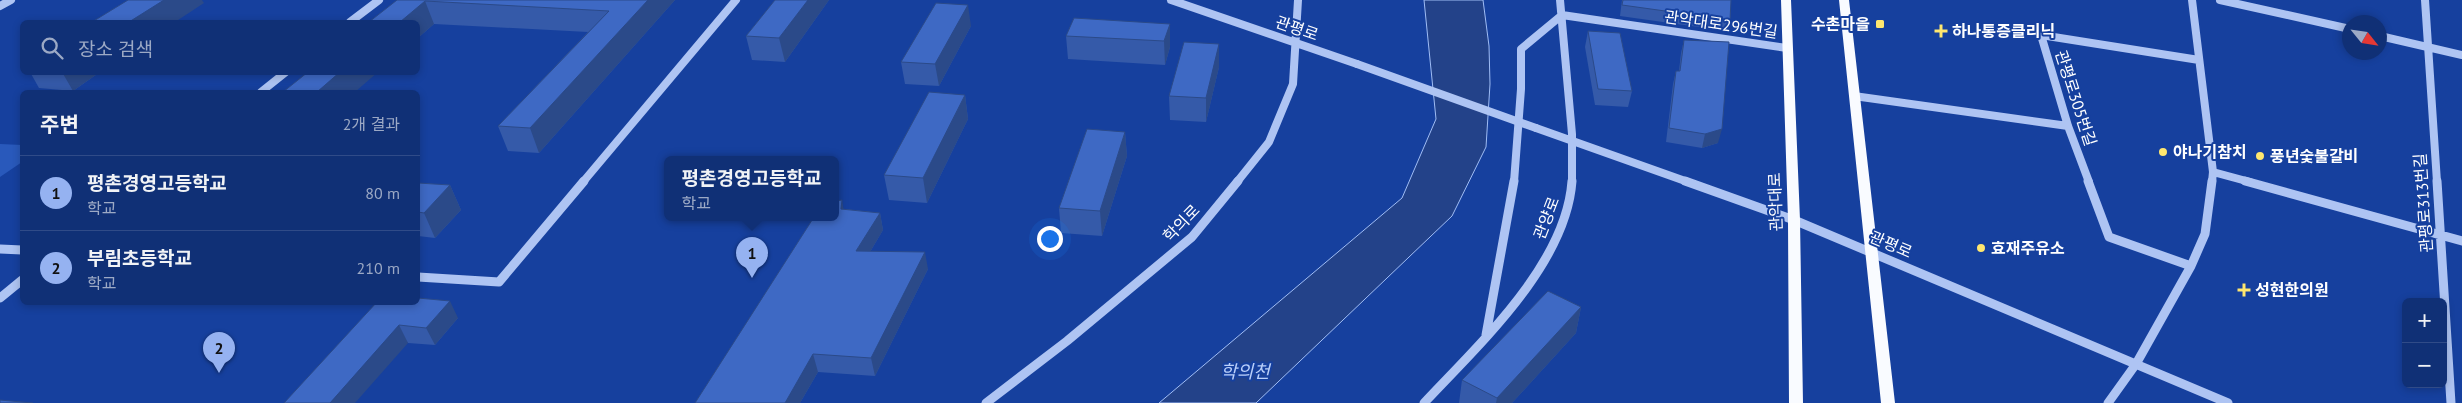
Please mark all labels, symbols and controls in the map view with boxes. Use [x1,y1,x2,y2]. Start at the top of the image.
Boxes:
street label: 관악대로296번길 [1663,6,1779,42]
street label: 관평로 [1273,11,1321,45]
place label: 수촌마을 [1811,14,1870,34]
north arrow [2342,15,2387,60]
marker: 수촌마을 [1874,18,1886,30]
search box [20,20,420,75]
place label: 하나통증클리닉 [1952,21,2055,41]
marker: 하나통증클리닉 [1934,24,1948,38]
icon: search [38,34,66,62]
text: 장소 검색 [78,37,153,61]
street label: 관평로305번길 [2051,47,2101,149]
text: 주변 [40,111,79,138]
text: 2개 결과 [343,114,400,134]
place label: 야나기참치 [2173,142,2247,162]
marker: 야나기참치 [2157,146,2169,158]
place label: 풍년숯불갈비 [2270,146,2358,166]
marker: 풍년숯불갈비 [2254,150,2266,162]
street label: 관평로313번길 [2410,153,2436,253]
popup [664,156,839,221]
text: 평촌경영고등학교 [682,166,821,190]
text: 평촌경영고등학교 [87,171,227,195]
street label: 관악대로 [1764,172,1786,232]
text: 1 [51,183,61,203]
text: 80 m [365,183,400,203]
text: 학교 [682,193,711,213]
street label: 관양로 [1529,194,1563,242]
text: 학교 [87,198,116,218]
street label: 학의로 [1158,200,1204,246]
your location [1037,226,1063,252]
street label: 관평로 [1867,226,1915,262]
pin: 1 [736,237,768,278]
place label: 효재주유소 [1991,238,2065,258]
marker: 효재주유소 [1975,242,1987,254]
text: 부림초등학교 [87,246,192,270]
text: 2 [51,258,61,278]
text: 210 m [357,258,400,278]
text: 학교 [87,273,116,293]
place label: 성현한의원 [2255,280,2329,300]
marker: 성현한의원 [2237,283,2251,297]
map controls [2402,298,2447,388]
button: + [2402,298,2447,343]
pin: 2 [203,332,235,373]
button: − [2402,343,2447,388]
water label: 학의천 [1220,360,1272,383]

